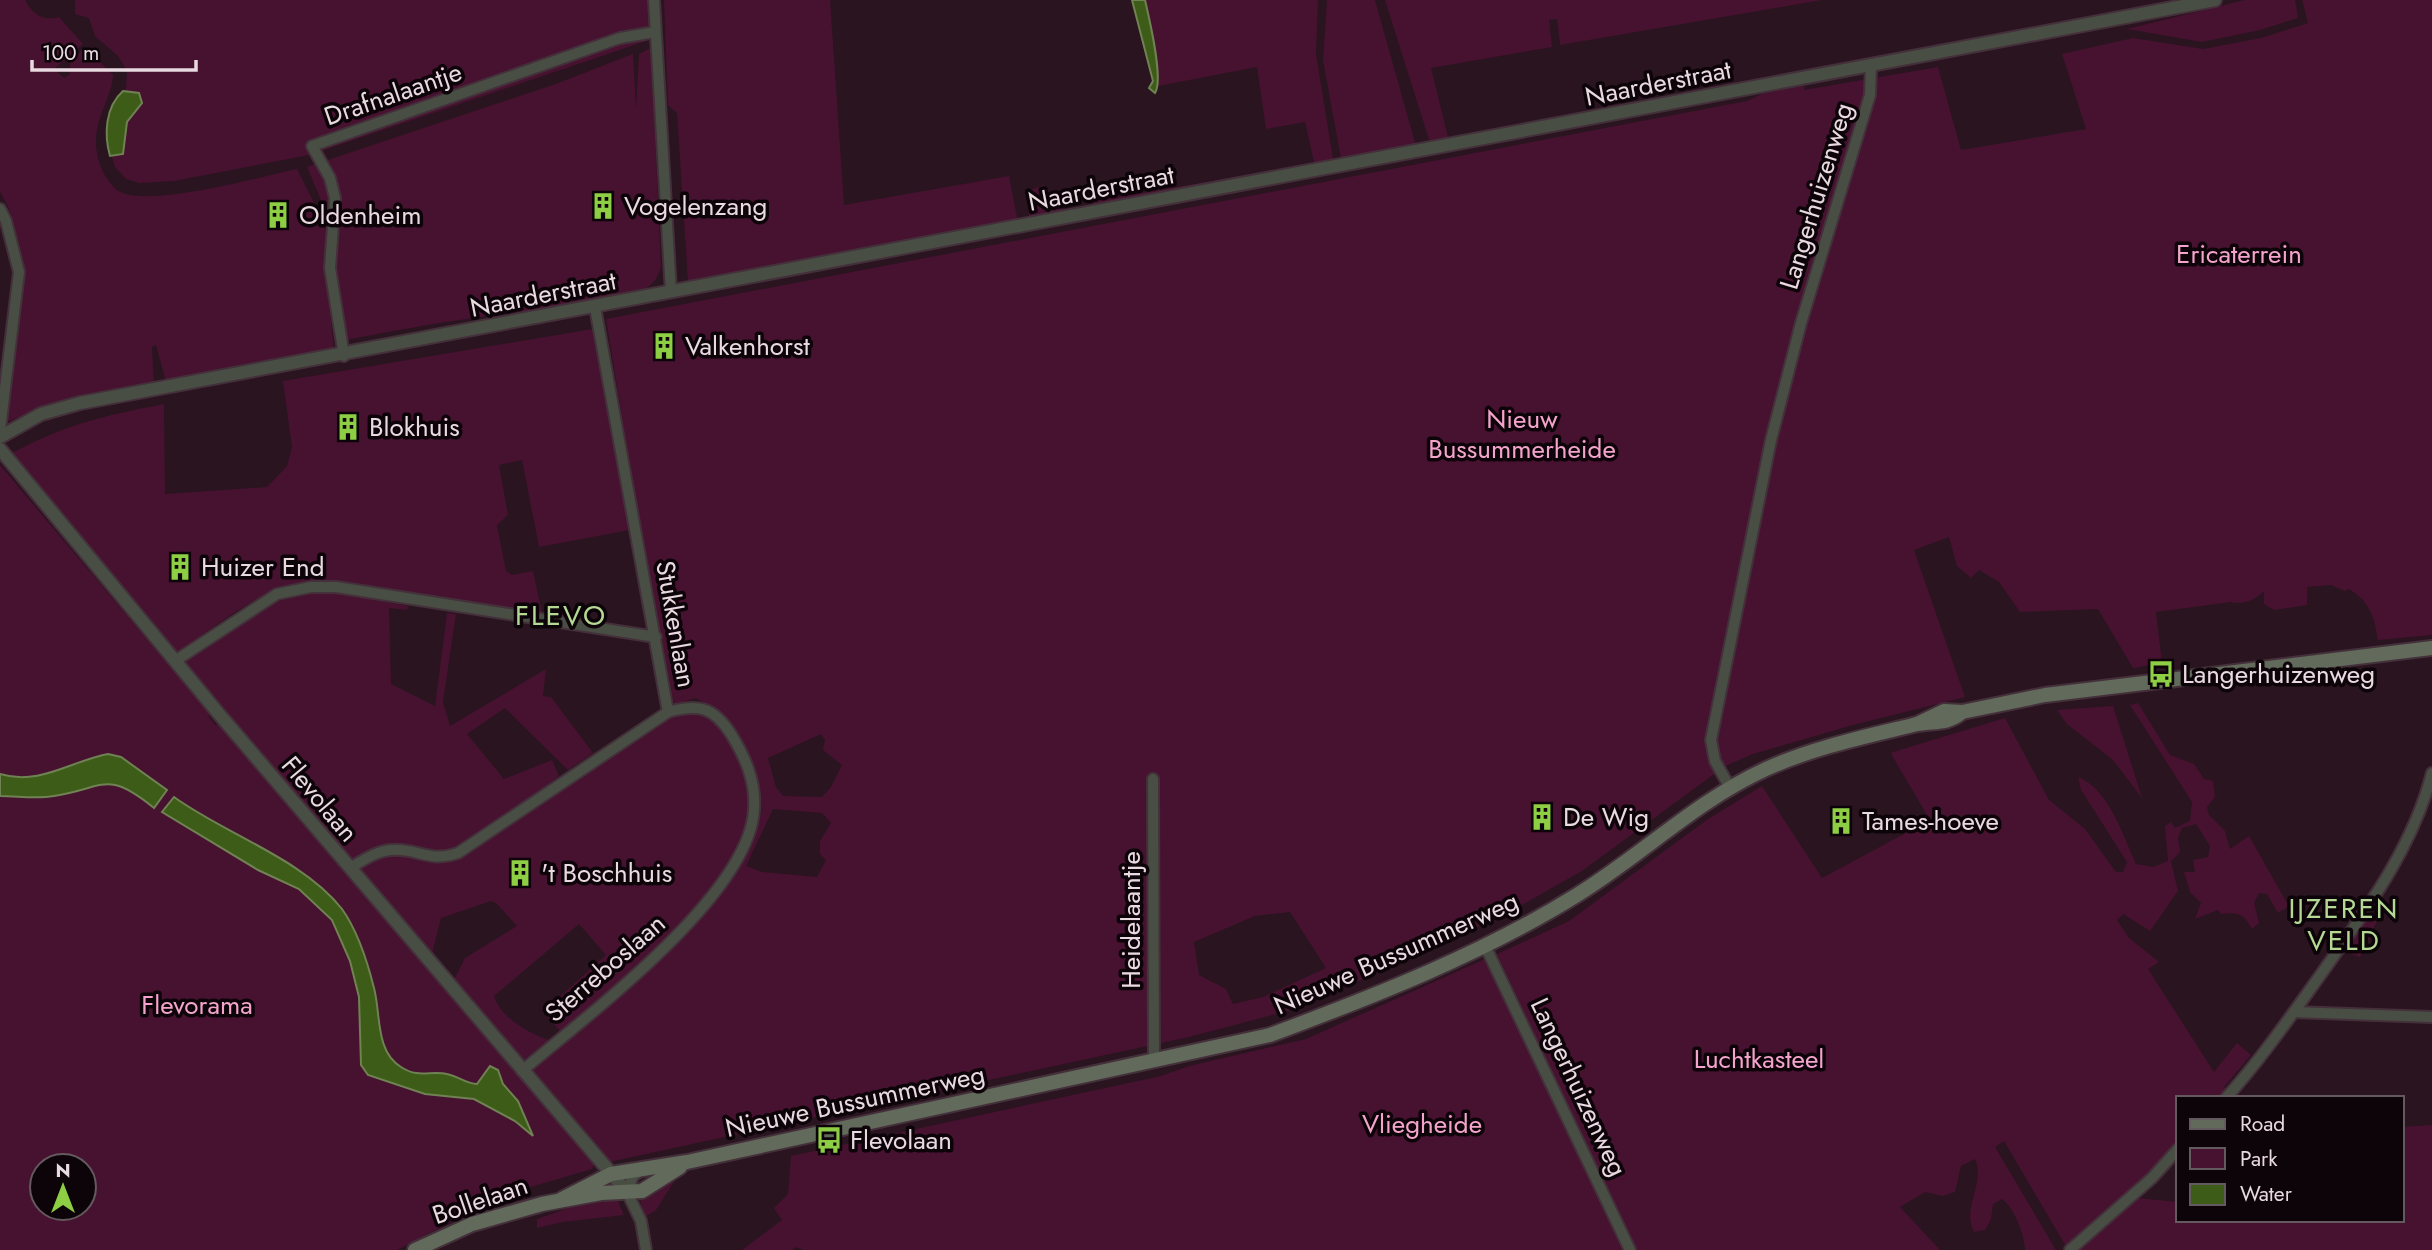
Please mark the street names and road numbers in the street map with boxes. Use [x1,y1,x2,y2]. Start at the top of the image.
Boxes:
street label: Naarderstraat [1582,50,1735,116]
street label: Drafnalaantje [319,53,467,135]
street label: Langerhuizenweg [1770,98,1862,294]
street label: Naarderstraat [1025,155,1178,221]
street label: Naarderstraat [467,261,620,327]
street label: Stukkenlaan [646,558,706,690]
street label: Flevolaan [273,748,367,850]
street label: Heidelaantje [1112,851,1150,989]
street label: Nieuwe Bussummerweg [1268,882,1524,1024]
street label: Sterreboslaan [536,905,674,1031]
street label: Langerhuizenweg [1521,991,1637,1183]
street label: Nieuwe Bussummerweg [722,1055,988,1147]
street label: Bollelaan [427,1166,533,1234]

